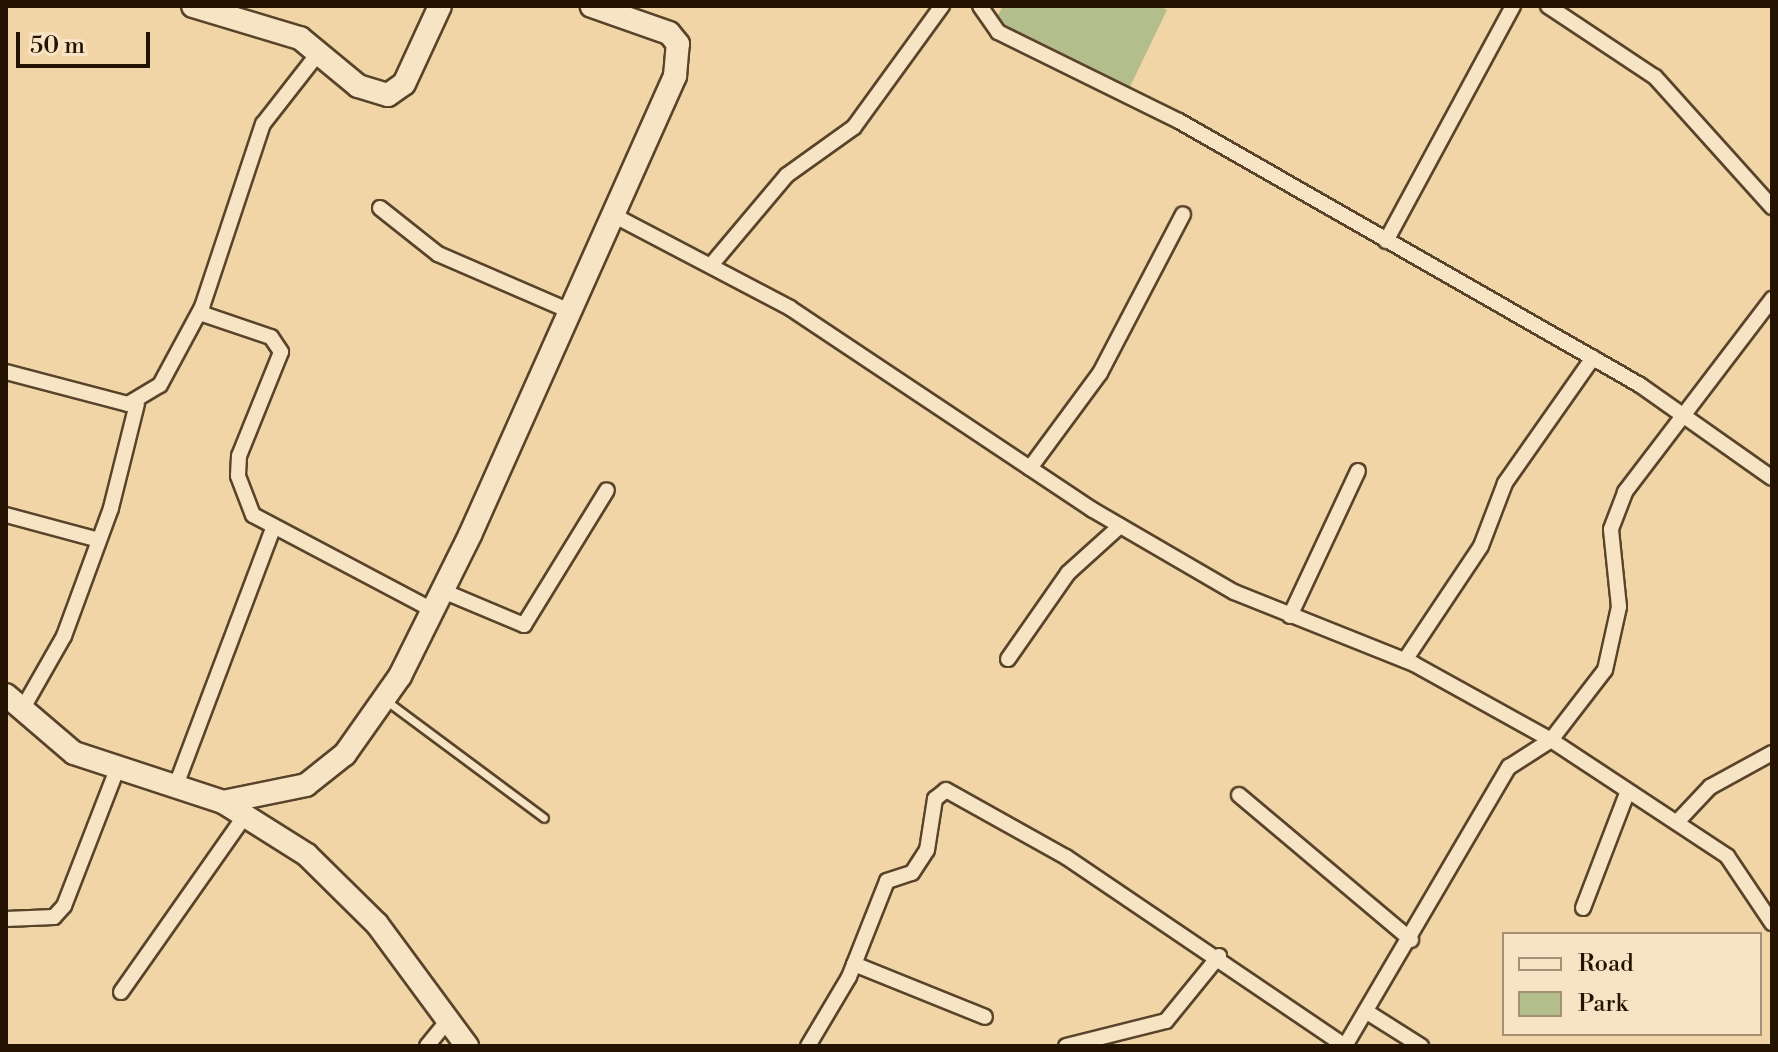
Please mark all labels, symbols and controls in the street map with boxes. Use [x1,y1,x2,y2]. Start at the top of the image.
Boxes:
scale bar [20,16,154,66]
text: 50 m [30,31,85,61]
legend [1502,932,1762,1036]
text: Road [1578,949,1634,979]
text: Park [1578,989,1628,1019]

